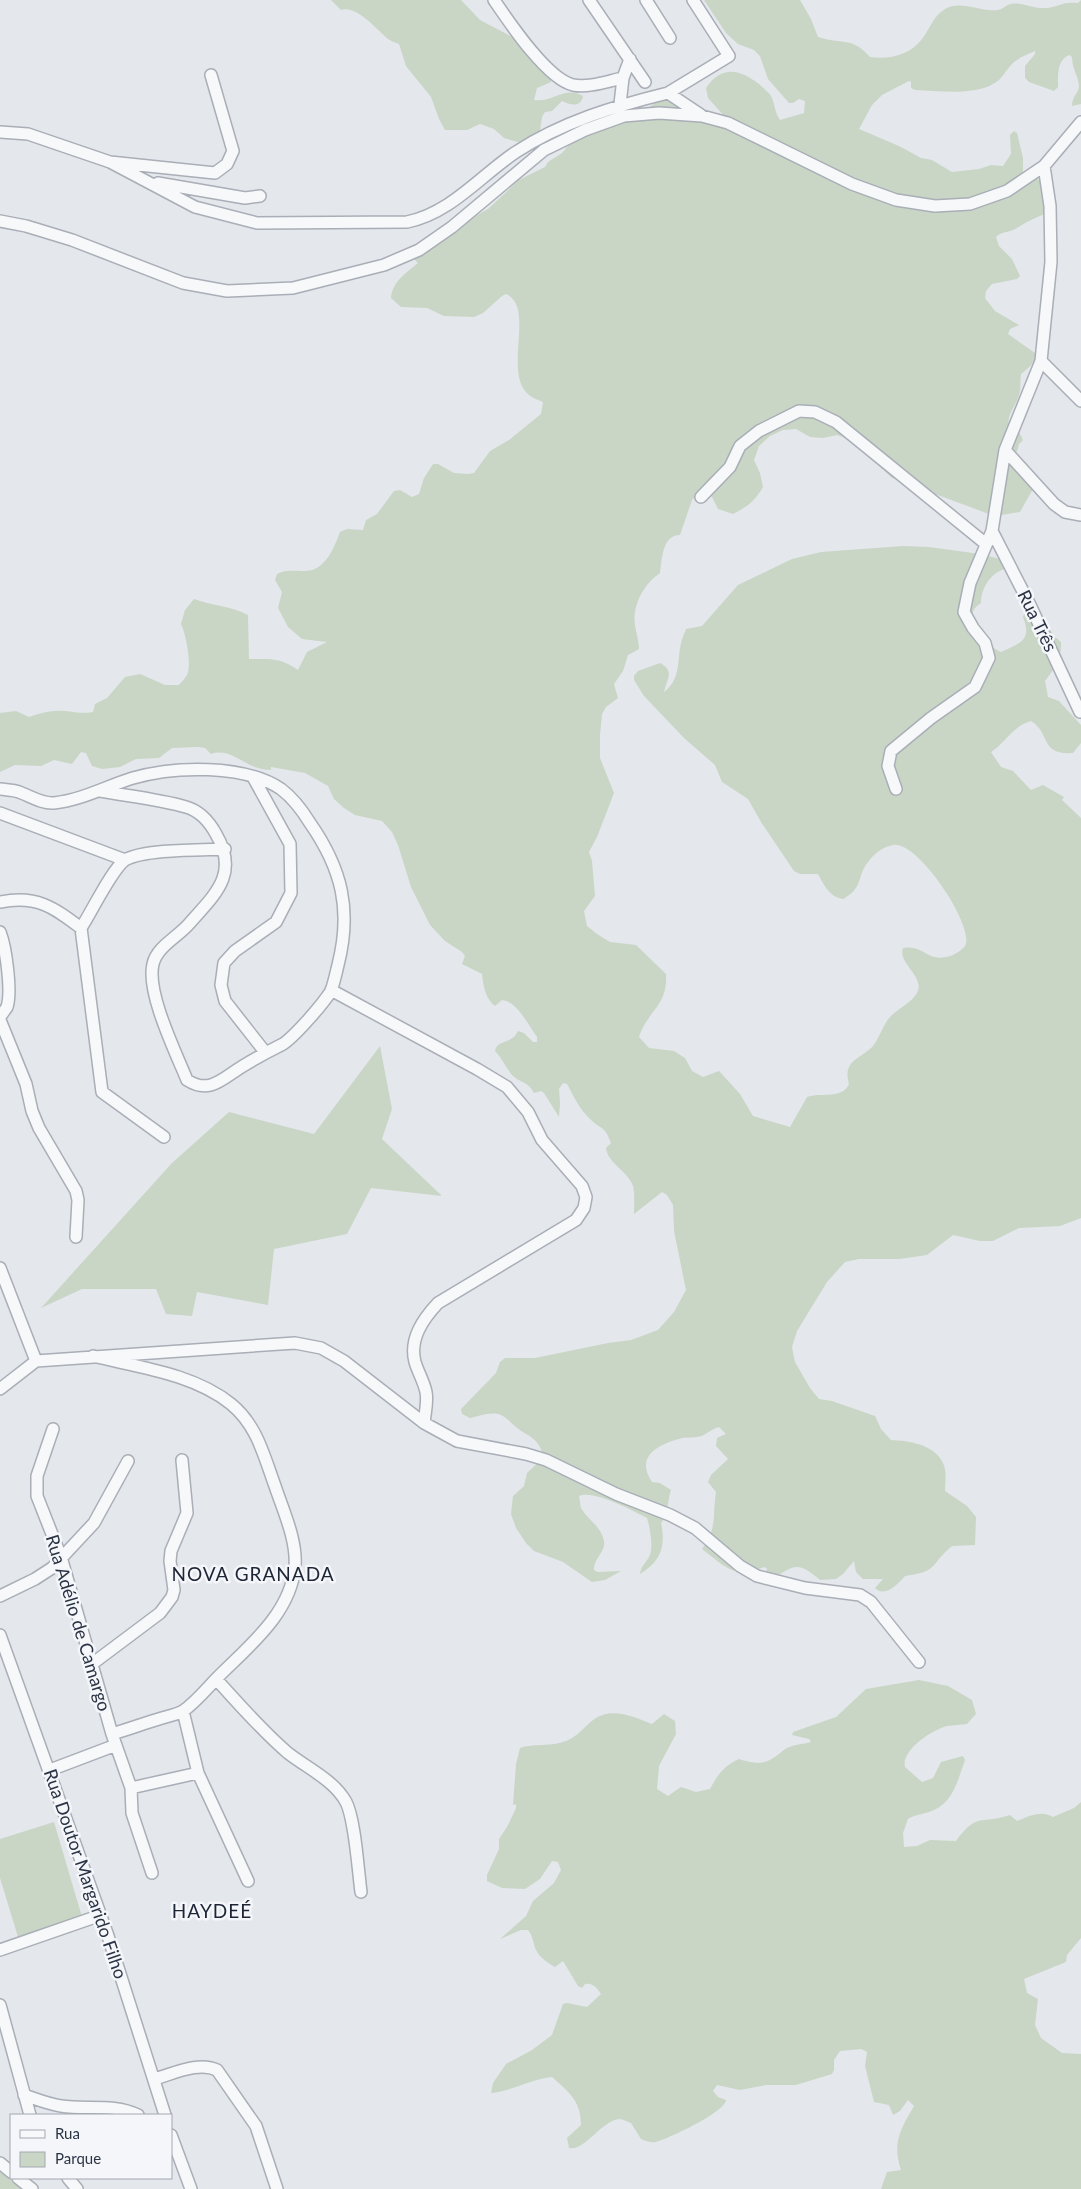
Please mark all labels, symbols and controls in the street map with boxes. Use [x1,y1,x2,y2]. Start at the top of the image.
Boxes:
street label: Rua Três [1014,586,1062,655]
street label: Rua Adélio de Camargo [42,1532,116,1714]
district label: NOVA GRANADA [171,1562,335,1585]
street label: Rua Doutor Margarido Filho [40,1766,132,1981]
district label: HAYDEÉ [172,1899,252,1922]
legend [10,2114,172,2179]
text: Rua [55,2124,80,2142]
text: Parque [55,2149,101,2167]

